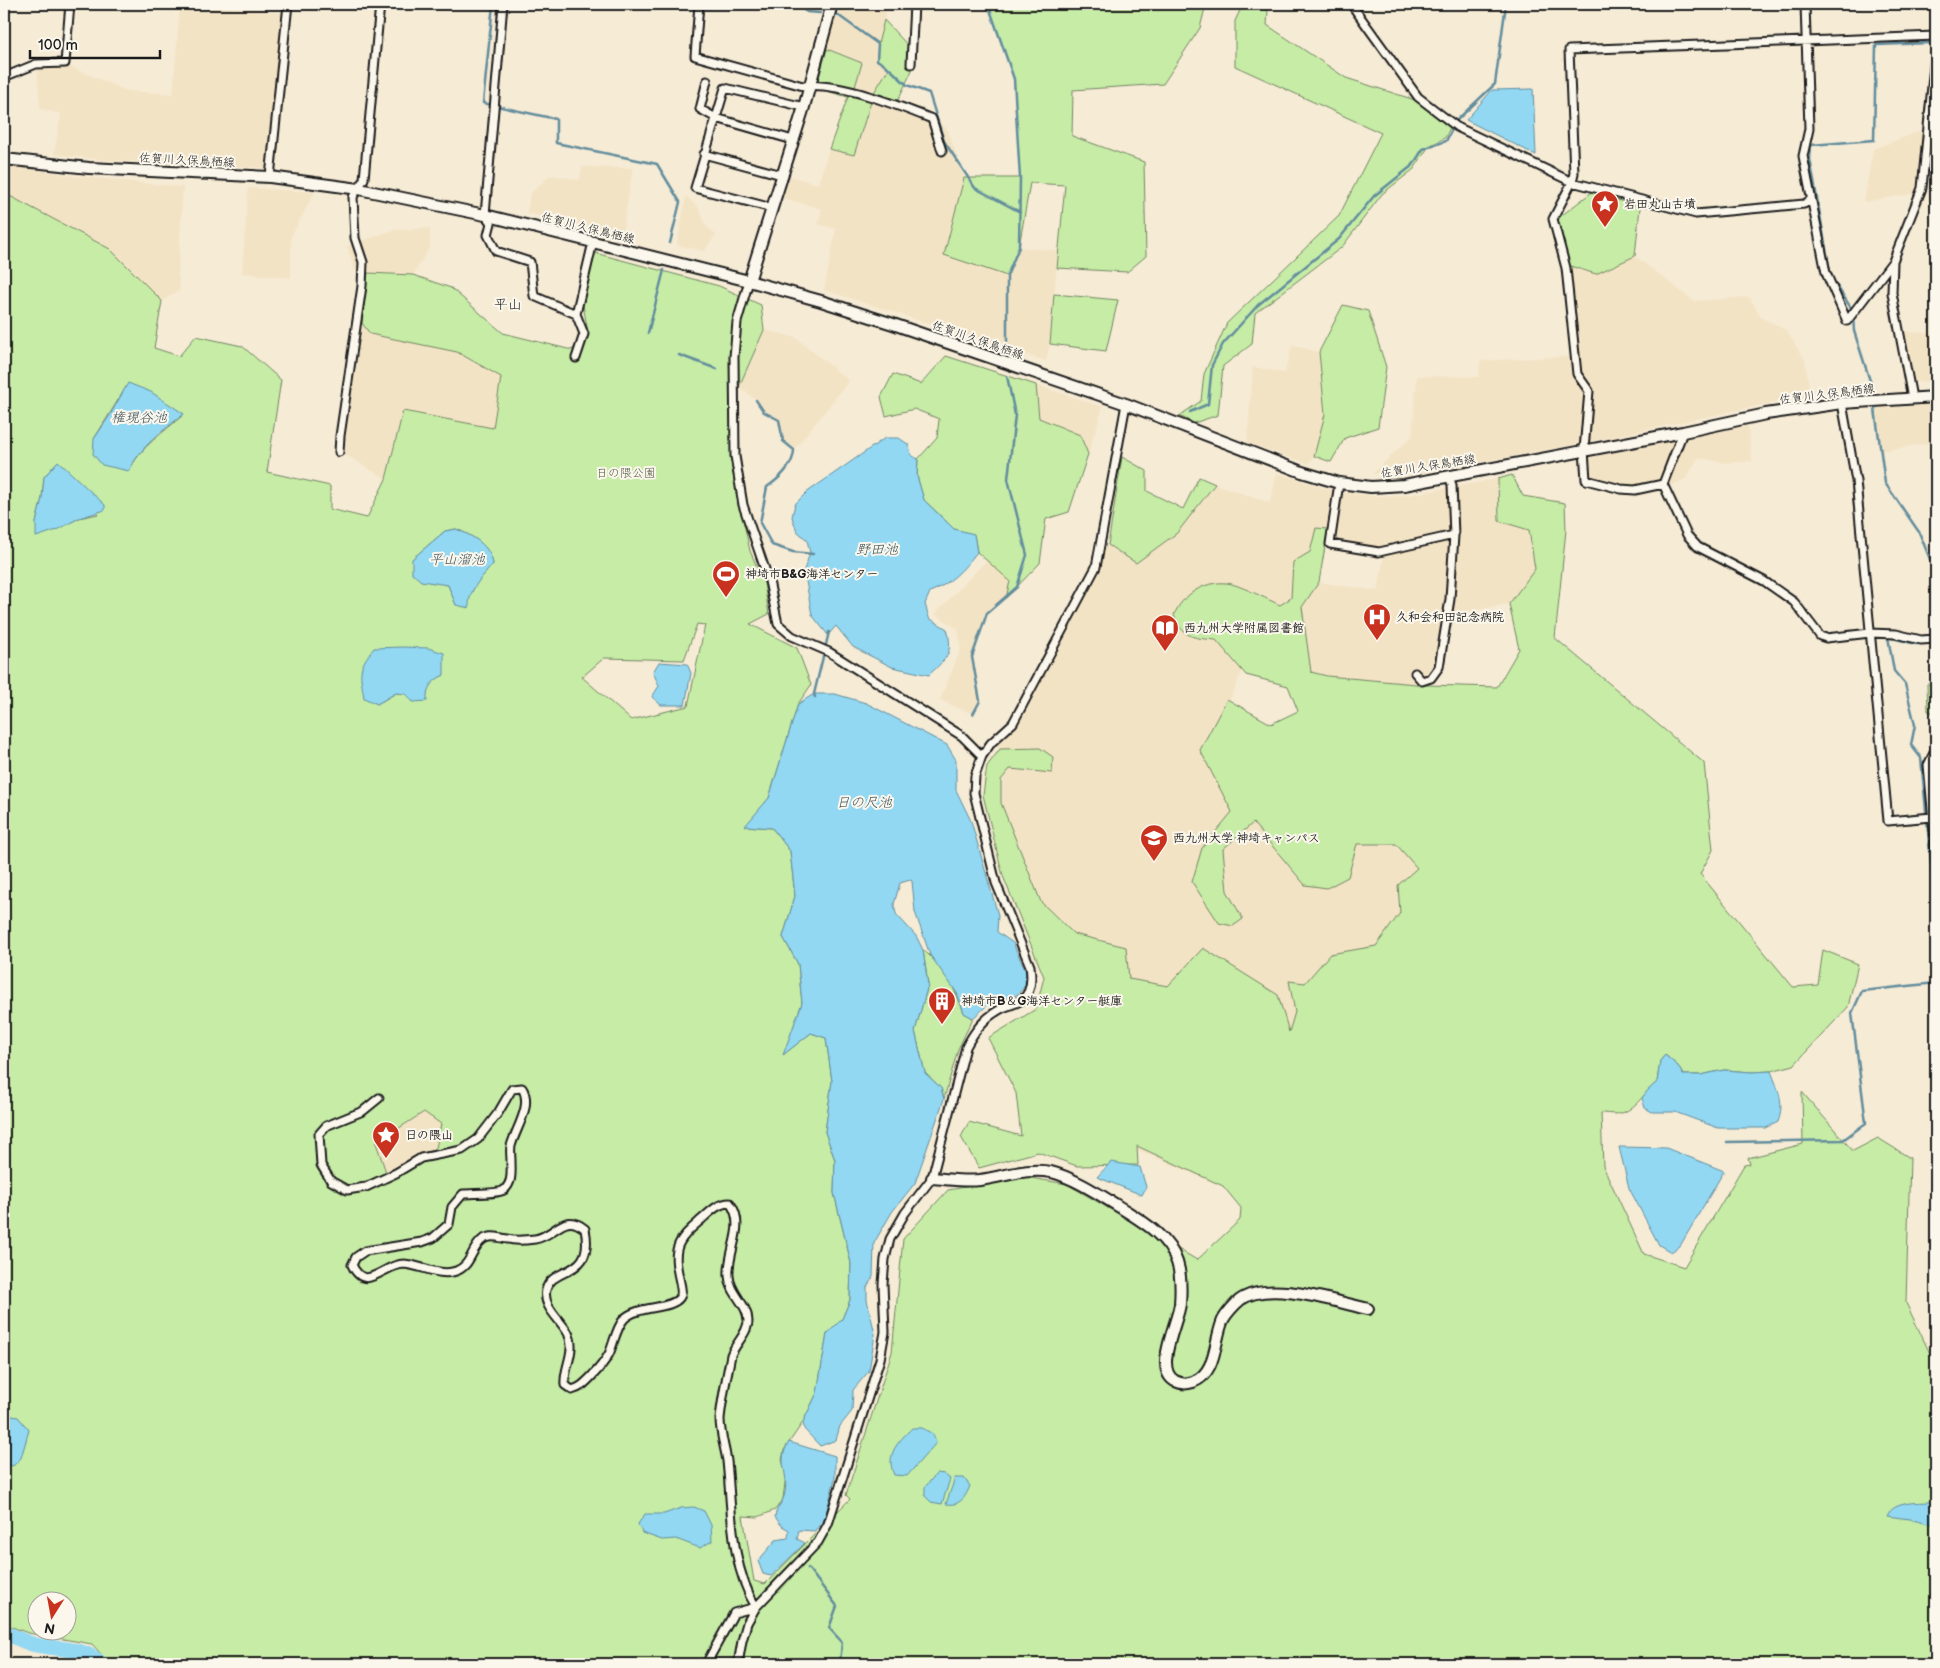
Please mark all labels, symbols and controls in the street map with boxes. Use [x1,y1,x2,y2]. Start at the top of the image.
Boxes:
scale bar [30,28,160,60]
text: 100 m [38,36,78,55]
street label: 佐賀川久保鳥栖線 [139,150,235,171]
place icon: 岩田丸山古墳 [1590,189,1620,228]
place label: 岩田丸山古墳 [1624,197,1696,212]
street label: 佐賀川久保鳥栖線 [539,210,636,247]
district label: 平山 [494,296,522,313]
street label: 佐賀川久保鳥栖線 [930,318,1026,363]
street label: 佐賀川久保鳥栖線 [1778,381,1876,408]
water label: 権現谷池 [111,409,168,426]
street label: 佐賀川久保鳥栖線 [1379,452,1477,481]
park label: 日の隈公園 [596,466,656,481]
water label: 野田池 [856,541,899,558]
water label: 平山溜池 [429,551,486,568]
sports icon: 神埼市B&G海洋センター [711,559,741,598]
place label: 神埼市B&G海洋センター [745,567,878,582]
hospital icon: 久和会和田記念病院 [1362,602,1392,641]
place label: 久和会和田記念病院 [1396,610,1504,625]
library icon: 西九州大学附属図書館 [1150,613,1180,652]
place label: 西九州大学附属図書館 [1184,621,1304,636]
water label: 日の尺池 [836,794,893,811]
school or university icon: 西九州大学 神埼キャンパス [1139,823,1169,862]
place label: 西九州大学 神埼キャンパス [1173,831,1320,846]
building icon: 神埼市B＆G海洋センター艇庫 [927,986,957,1025]
place label: 神埼市B＆G海洋センター艇庫 [961,994,1122,1009]
place icon: 日の隈山 [371,1120,401,1159]
place label: 日の隈山 [405,1128,453,1143]
north arrow [28,1590,78,1640]
text: N [43,1619,56,1638]

